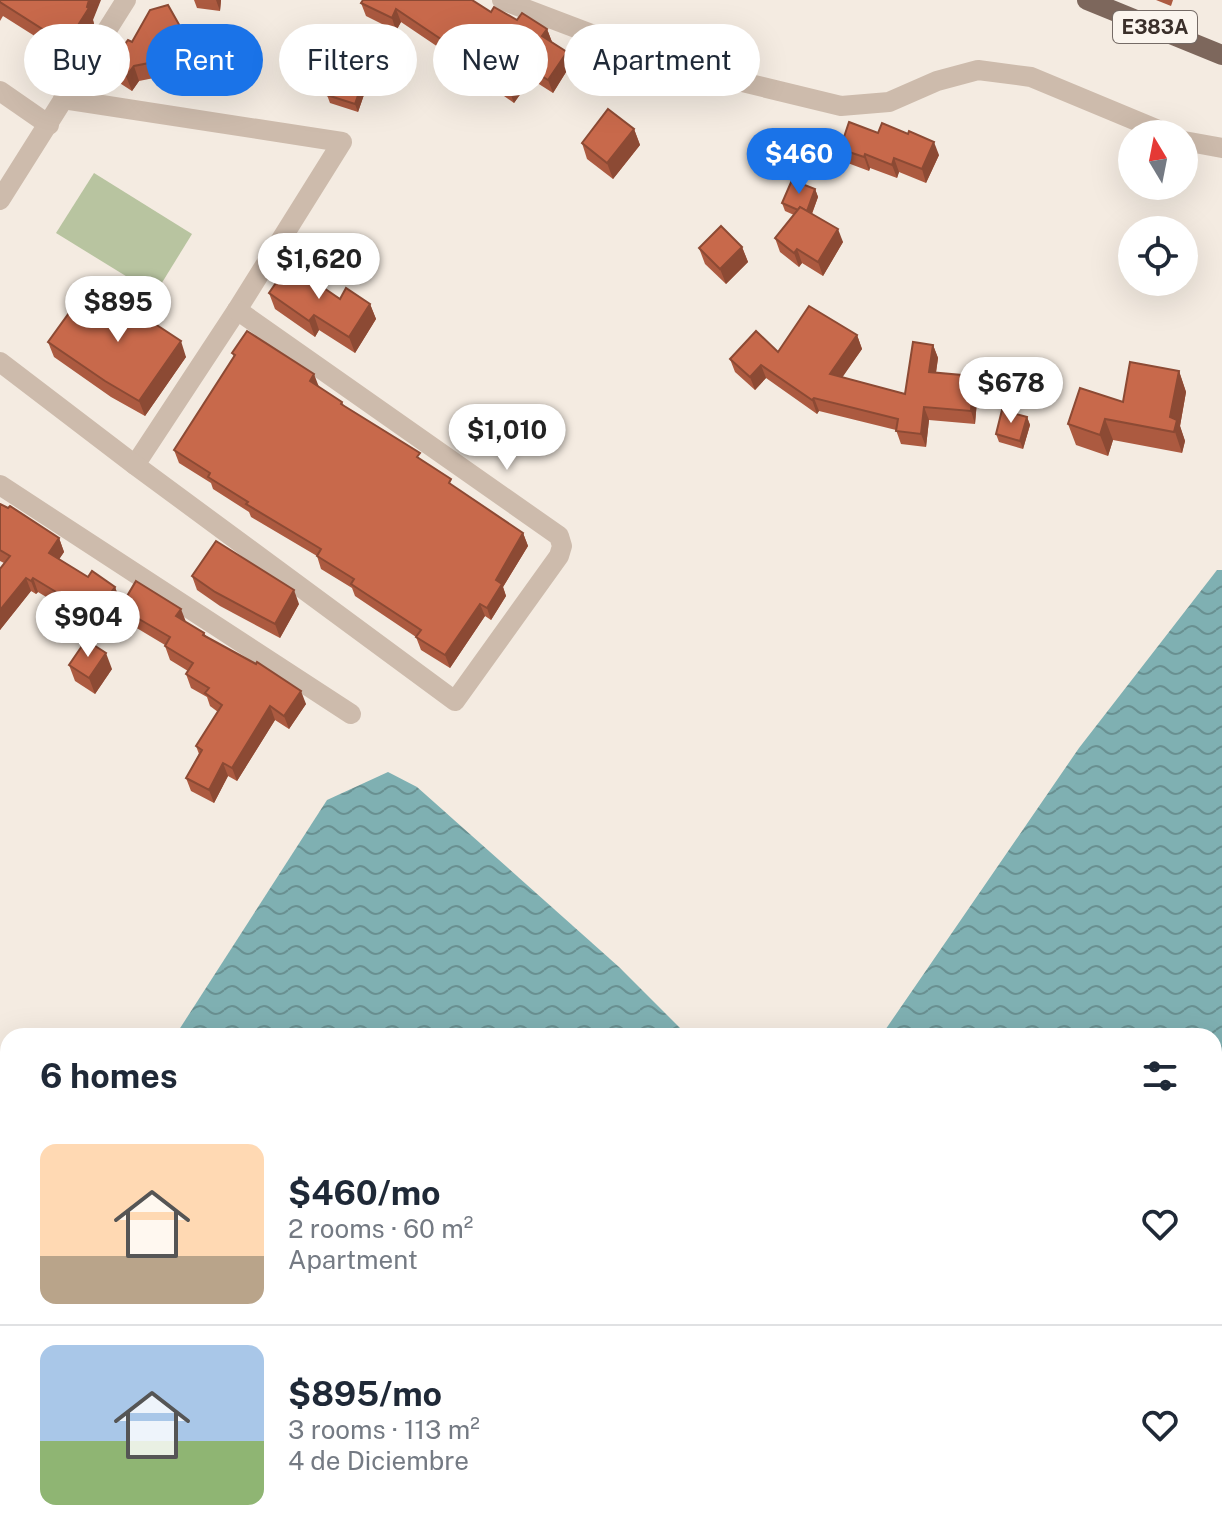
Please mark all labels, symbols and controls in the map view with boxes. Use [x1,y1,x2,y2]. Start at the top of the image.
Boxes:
road number: E383A [1113,11,1197,43]
chip: Buy [24,24,130,96]
chip: Rent [146,24,263,96]
chip: Filters [279,24,417,96]
chip: New [433,24,548,96]
chip: Apartment [564,24,760,96]
north arrow [1118,120,1198,200]
map controls [1118,120,1198,296]
pin: $460 [752,128,846,196]
text: $460 [765,138,833,169]
button: locate [1118,216,1198,296]
pin: $1,620 [254,233,384,301]
text: $1,620 [276,243,362,274]
pin: $895 [71,276,165,344]
text: $895 [83,286,153,317]
pin: $678 [964,357,1058,425]
text: $678 [977,367,1045,398]
pin: $1,010 [442,404,572,472]
text: $1,010 [467,414,547,445]
pin: $904 [41,591,135,659]
text: $904 [54,601,122,632]
icon: filters [1138,1054,1182,1098]
text: 6 homes [40,1056,178,1096]
text: $460/mo [288,1173,441,1213]
icon: home [104,1176,200,1272]
icon: heart [1138,1202,1182,1246]
text: 2 rooms · 60 m² [288,1213,473,1244]
text: Apartment [288,1244,418,1275]
text: $895/mo [288,1374,442,1414]
icon: home [104,1377,200,1473]
icon: heart [1138,1403,1182,1447]
text: 3 rooms · 113 m² [288,1414,480,1445]
text: 4 de Diciembre [288,1445,469,1476]

